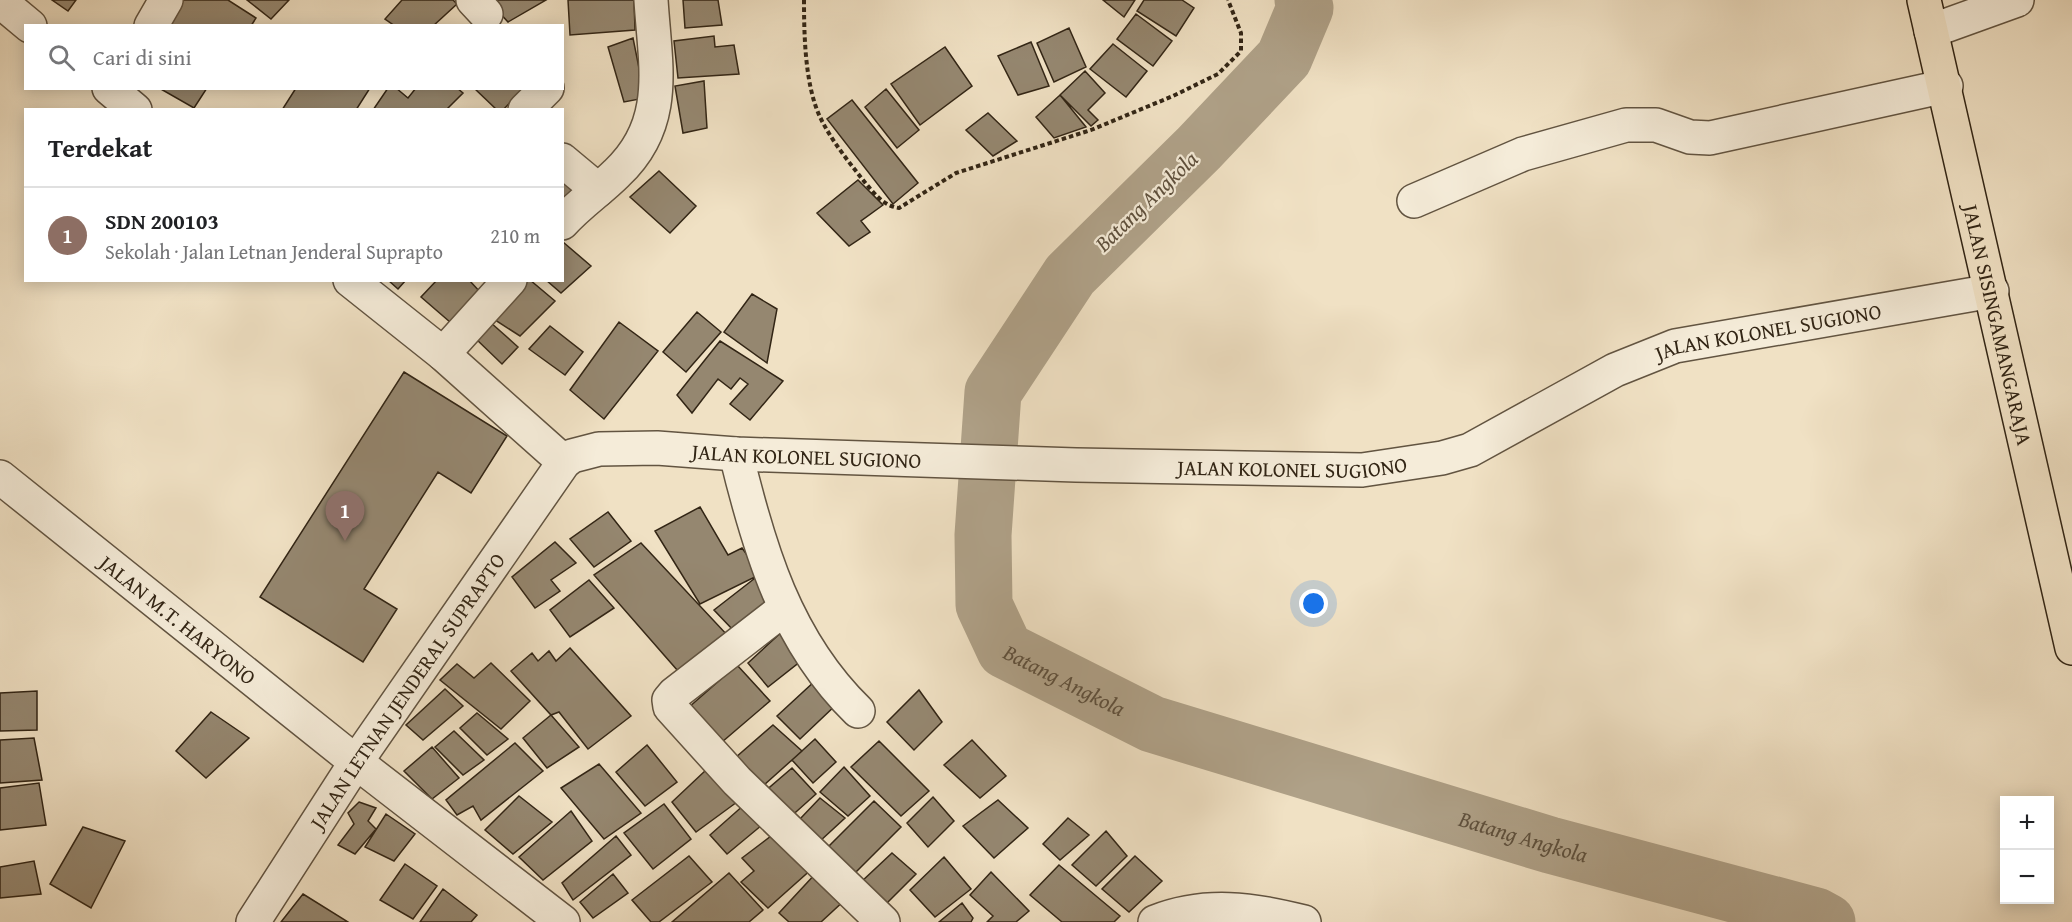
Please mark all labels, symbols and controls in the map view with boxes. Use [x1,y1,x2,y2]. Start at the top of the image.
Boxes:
search box [24,24,564,90]
icon: search [45,41,78,74]
text: Cari di sini [93,41,192,73]
text: Terdekat [48,128,152,167]
water label: Batang Angkola [1087,143,1205,259]
street label: JALAN SISINGAMANGARAJA [1955,198,2041,448]
text: SDN 200103 [105,205,219,237]
text: 1 [62,221,73,250]
text: 210 m [490,221,540,250]
text: Sekolah · Jalan Letnan Jenderal Suprapto [105,237,443,266]
street label: JALAN KOLONEL SUGIONO [1647,295,1884,369]
street label: JALAN KOLONEL SUGIONO [688,435,922,475]
street label: JALAN KOLONEL SUGIONO [1174,448,1409,485]
pin: 1 [326,492,364,541]
street label: JALAN M.T. HARYONO [91,545,263,692]
street label: JALAN LETNAN JENDERAL SUPRAPTO [300,546,512,837]
your location [1299,589,1328,618]
water label: Batang Angkola [997,635,1131,724]
map controls [2000,796,2054,904]
button: + [2000,796,2054,850]
water label: Batang Angkola [1454,802,1591,870]
button: − [2000,850,2054,904]

